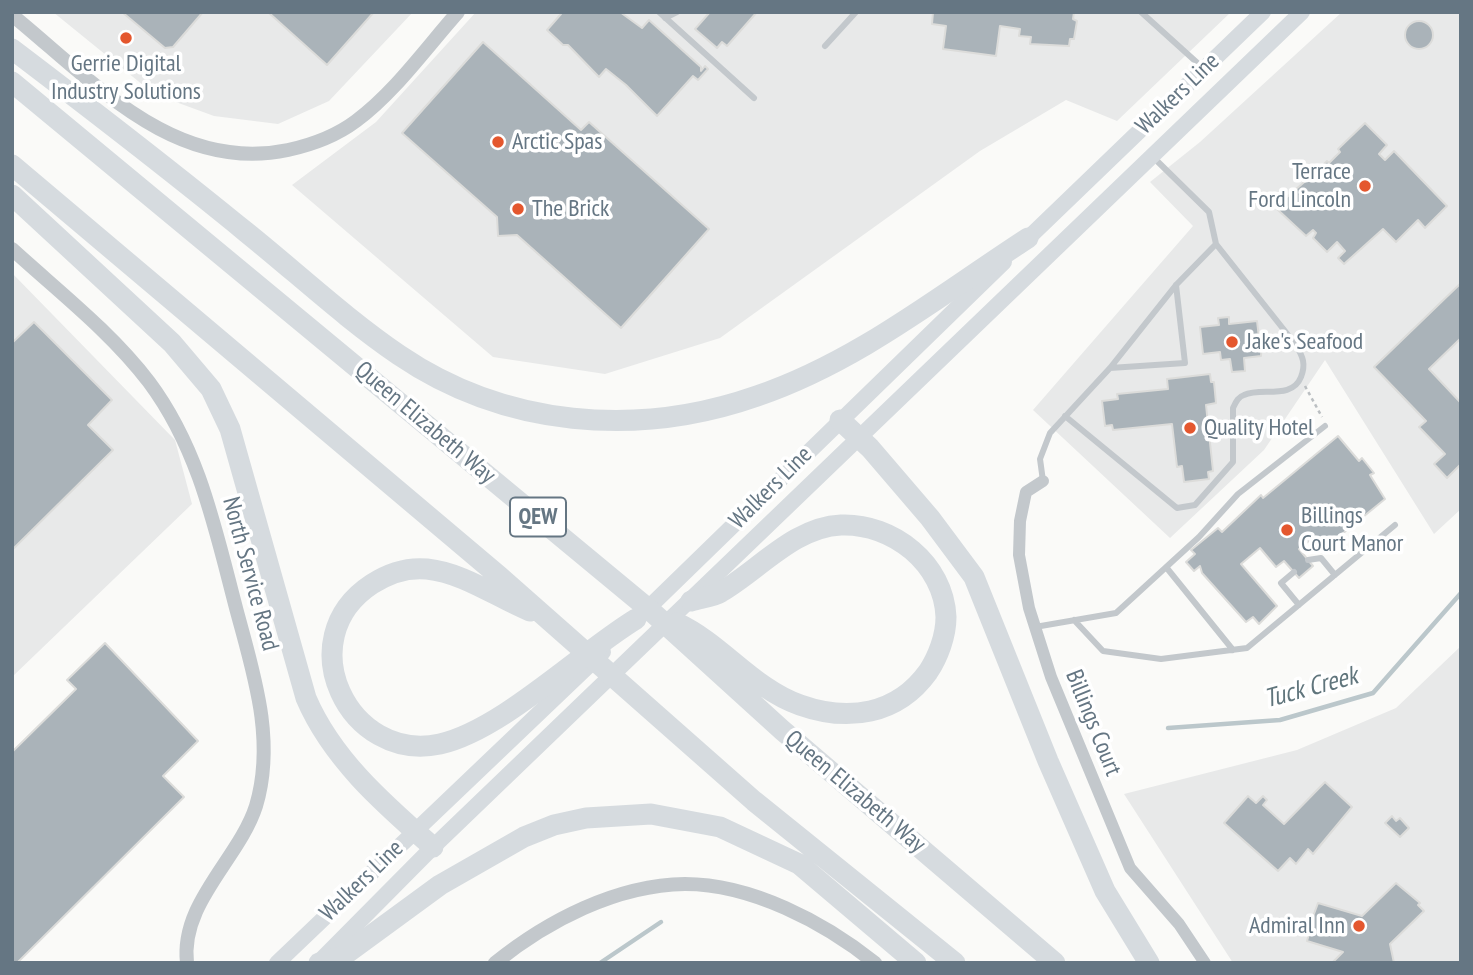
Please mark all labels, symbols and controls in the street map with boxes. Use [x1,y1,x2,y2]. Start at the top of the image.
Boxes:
marker: Gerrie Digital Industry Solutions [118,30,134,46]
street label: Walkers Line [1130,47,1226,141]
place label: Gerrie Digital Industry Solutions [51,50,201,106]
place label: Arctic Spas [512,128,602,156]
marker: Arctic Spas [490,134,506,150]
place label: Terrace Ford Lincoln [1248,158,1351,214]
marker: Terrace Ford Lincoln [1357,178,1373,194]
place label: The Brick [532,195,609,223]
marker: The Brick [510,201,526,217]
place label: Jake's Seafood [1246,328,1363,356]
marker: Jake's Seafood [1224,334,1240,350]
street label: Queen Elizabeth Way [349,356,501,490]
place label: Quality Hotel [1204,414,1314,442]
marker: Quality Hotel [1182,420,1198,436]
street label: Walkers Line [724,441,818,535]
street label: North Service Road [216,494,284,654]
road number: QEW [510,498,566,537]
place label: Billings Court Manor [1301,502,1403,558]
marker: Billings Court Manor [1279,522,1295,538]
water label: Tuck Creek [1261,661,1361,715]
street label: Billings Court [1059,666,1127,780]
street label: Queen Elizabeth Way [779,725,931,859]
street label: Walkers Line [314,834,410,928]
place label: Admiral Inn [1249,912,1345,940]
marker: Admiral Inn [1351,918,1367,934]

